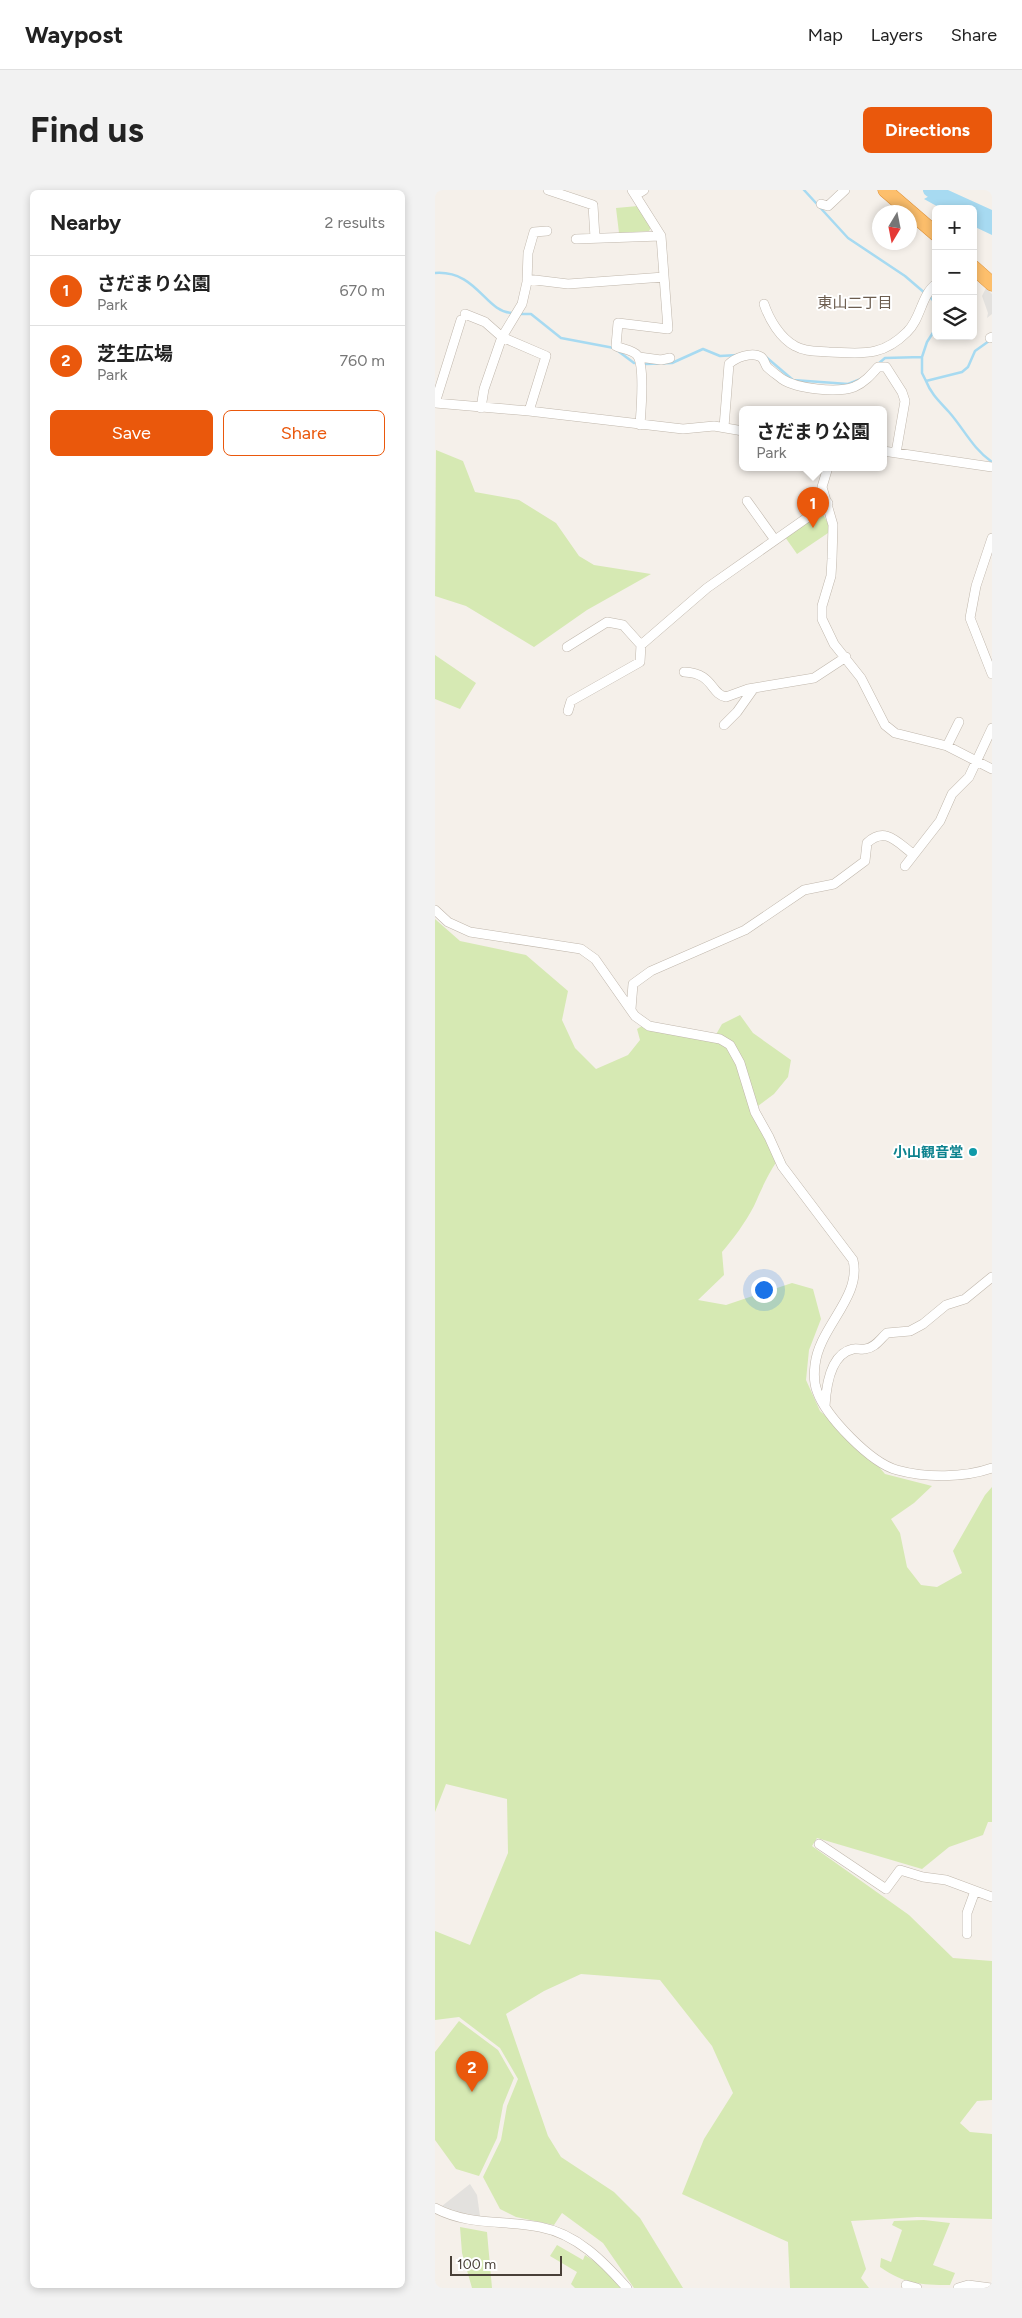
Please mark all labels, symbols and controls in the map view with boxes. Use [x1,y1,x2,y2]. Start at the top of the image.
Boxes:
text: Waypost [25,20,123,49]
text: Map [808,24,843,46]
text: Layers [871,24,923,46]
text: Share [951,24,997,46]
button: Directions [863,107,992,153]
text: Find us [30,109,144,151]
north arrow [872,205,917,250]
map controls [932,205,977,340]
button: + [932,205,977,250]
text: Nearby [50,210,121,235]
text: 2 results [325,213,385,232]
button: − [932,250,977,295]
text: さだまり公園 [97,272,211,295]
text: 1 [63,281,69,300]
text: 670 m [340,281,385,300]
district label: 東山二丁目 [817,294,893,312]
text: Park [97,295,127,314]
button: layers [932,295,977,340]
text: 芝生広場 [97,342,173,365]
text: 2 [61,351,71,370]
text: 760 m [340,351,385,370]
text: Park [97,365,127,384]
popup [739,406,887,471]
button: Save [50,410,213,456]
button: Share [223,410,385,456]
text: さだまり公園 [756,420,870,443]
text: Park [756,443,787,462]
pin: 1 [797,487,829,528]
place label: 小山観音堂 [893,1144,963,1161]
marker: 小山観音堂 [967,1146,979,1158]
your location [751,1277,777,1303]
pin: 2 [456,2051,488,2092]
scale bar [450,2253,563,2276]
text: 100 m [457,2256,496,2273]

